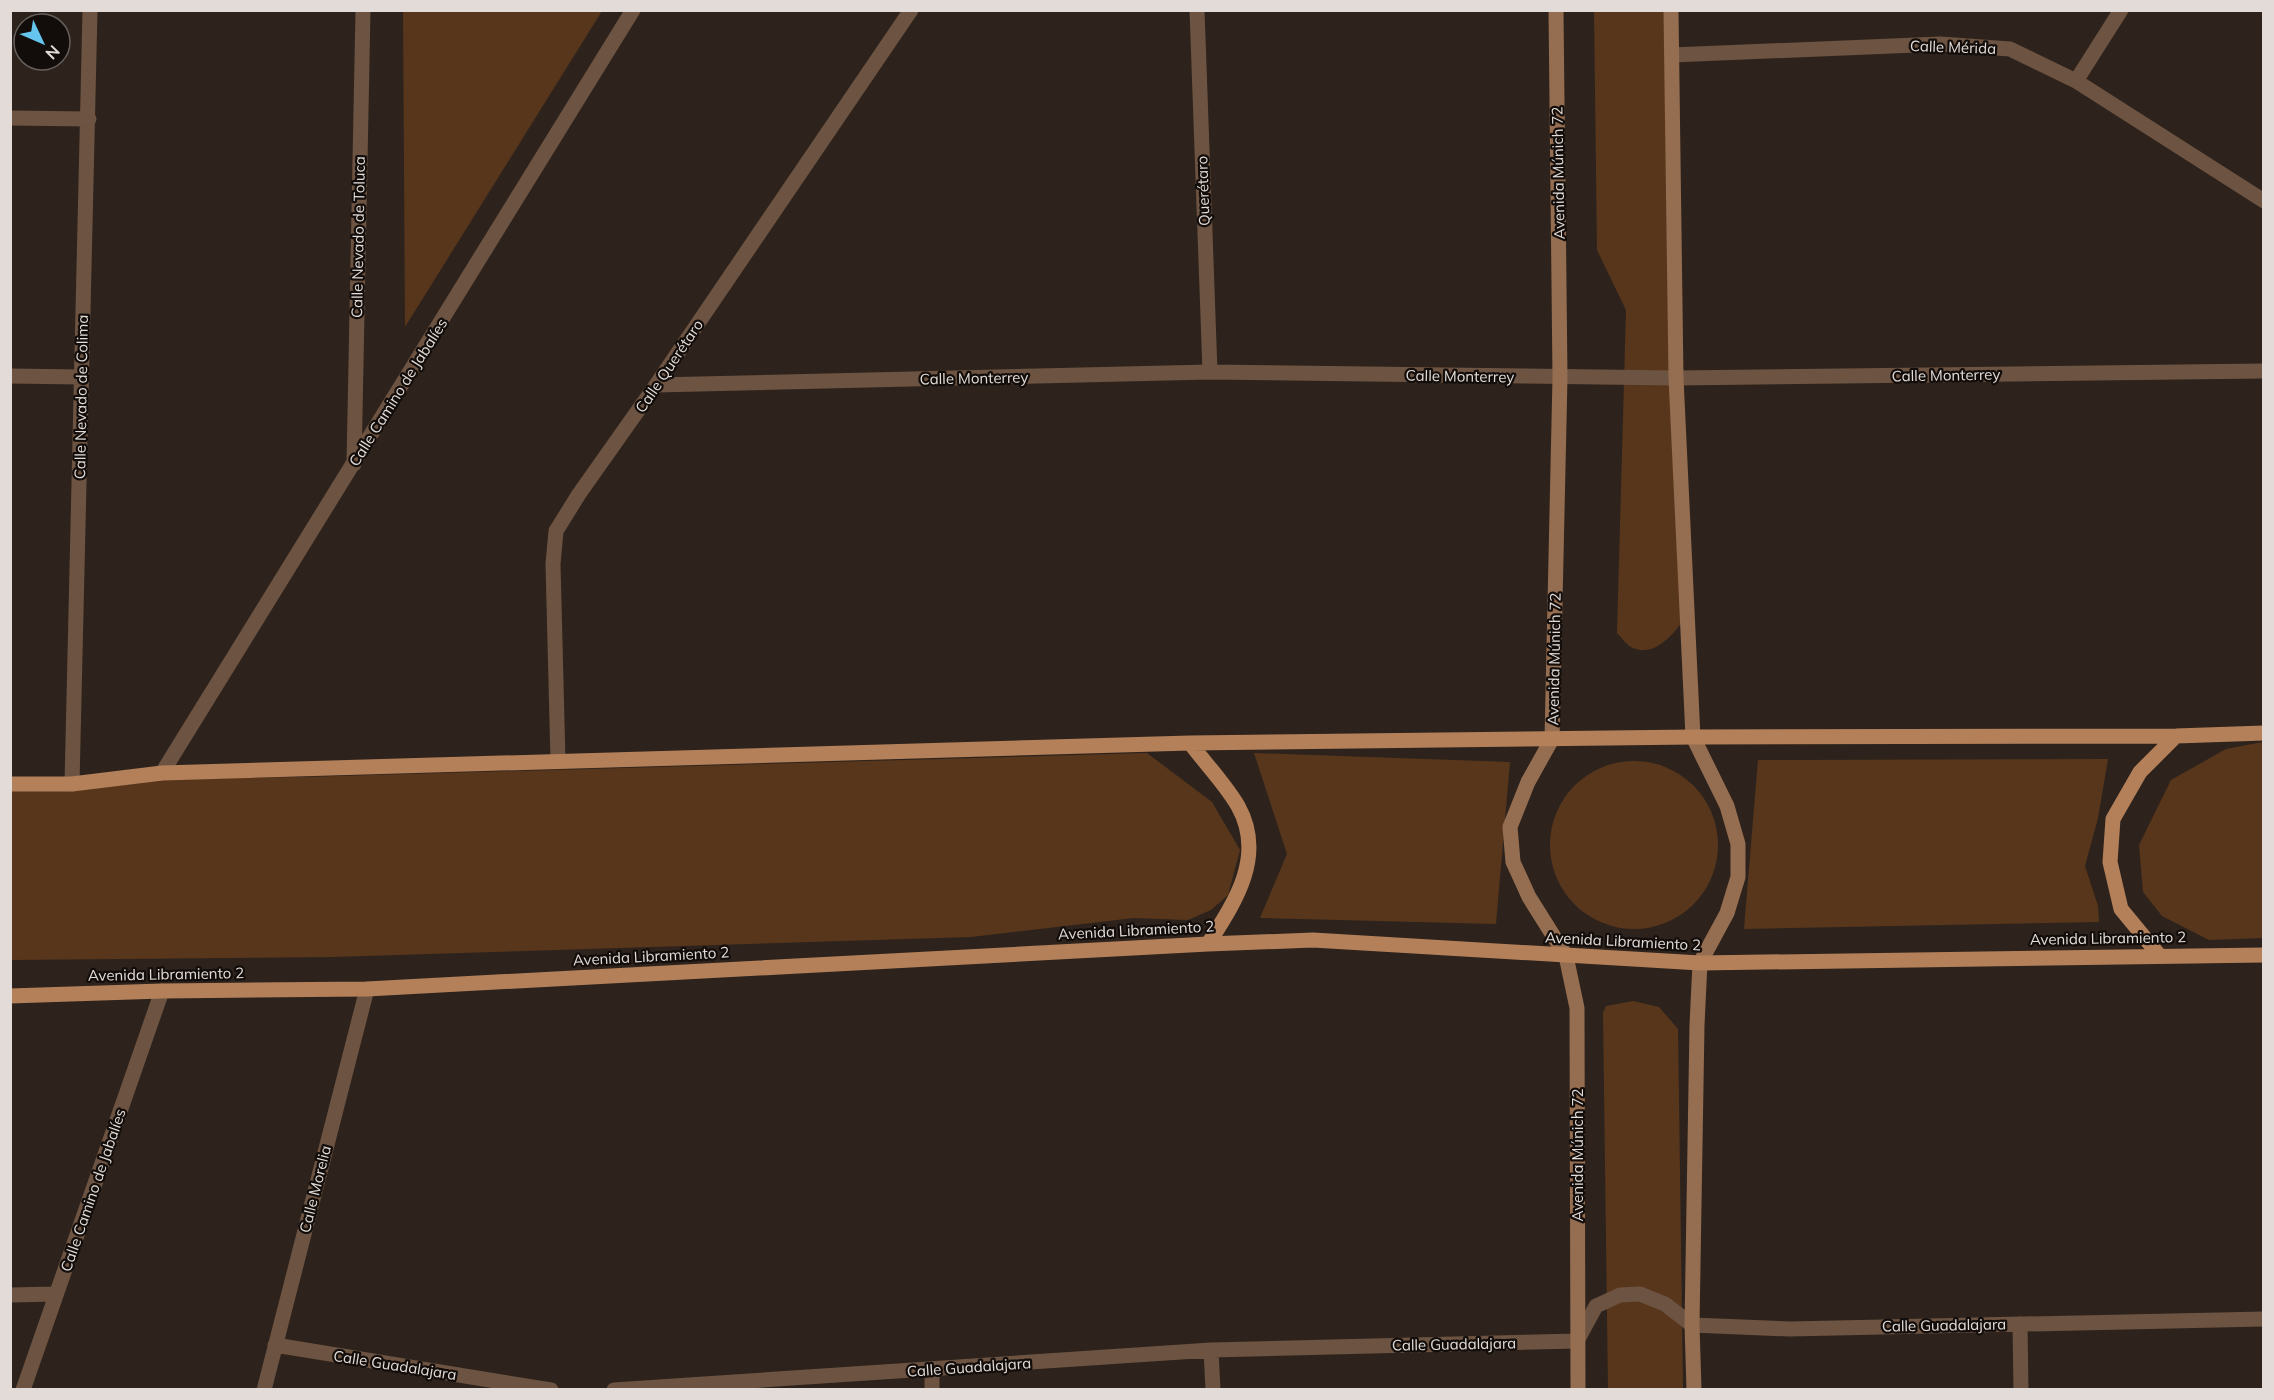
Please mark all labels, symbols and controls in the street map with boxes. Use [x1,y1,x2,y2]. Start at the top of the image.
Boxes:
north arrow [12,12,72,72]
street label: Calle Mérida [1910,36,1996,58]
text: N [41,41,64,64]
street label: Avenida Múnich 72 [1547,106,1569,240]
street label: Calle Nevado de Toluca [347,156,369,318]
street label: Querétaro [1192,156,1214,226]
street label: Calle Camino de Jabalíes [345,314,451,470]
street label: Calle Nevado de Colima [70,315,92,479]
street label: Calle Querétaro [631,316,707,416]
street label: Calle Monterrey [1892,365,2000,385]
street label: Calle Monterrey [1406,366,1514,386]
street label: Calle Monterrey [920,368,1028,388]
street label: Avenida Múnich 72 [1543,592,1565,726]
street label: Avenida Libramiento 2 [1057,916,1215,944]
street label: Avenida Libramiento 2 [1544,927,1702,955]
street label: Avenida Libramiento 2 [2030,927,2186,949]
street label: Avenida Libramiento 2 [572,942,730,970]
street label: Avenida Libramiento 2 [88,963,244,985]
street label: Avenida Múnich 72 [1568,1089,1587,1221]
street label: Calle Camino de Jabalíes [56,1106,130,1274]
street label: Calle Morelia [295,1143,335,1235]
street label: Calle Guadalajara [1882,1314,2006,1336]
street label: Calle Guadalajara [1392,1333,1516,1355]
street label: Calle Guadalajara [332,1346,458,1384]
street label: Calle Guadalajara [906,1353,1032,1381]

